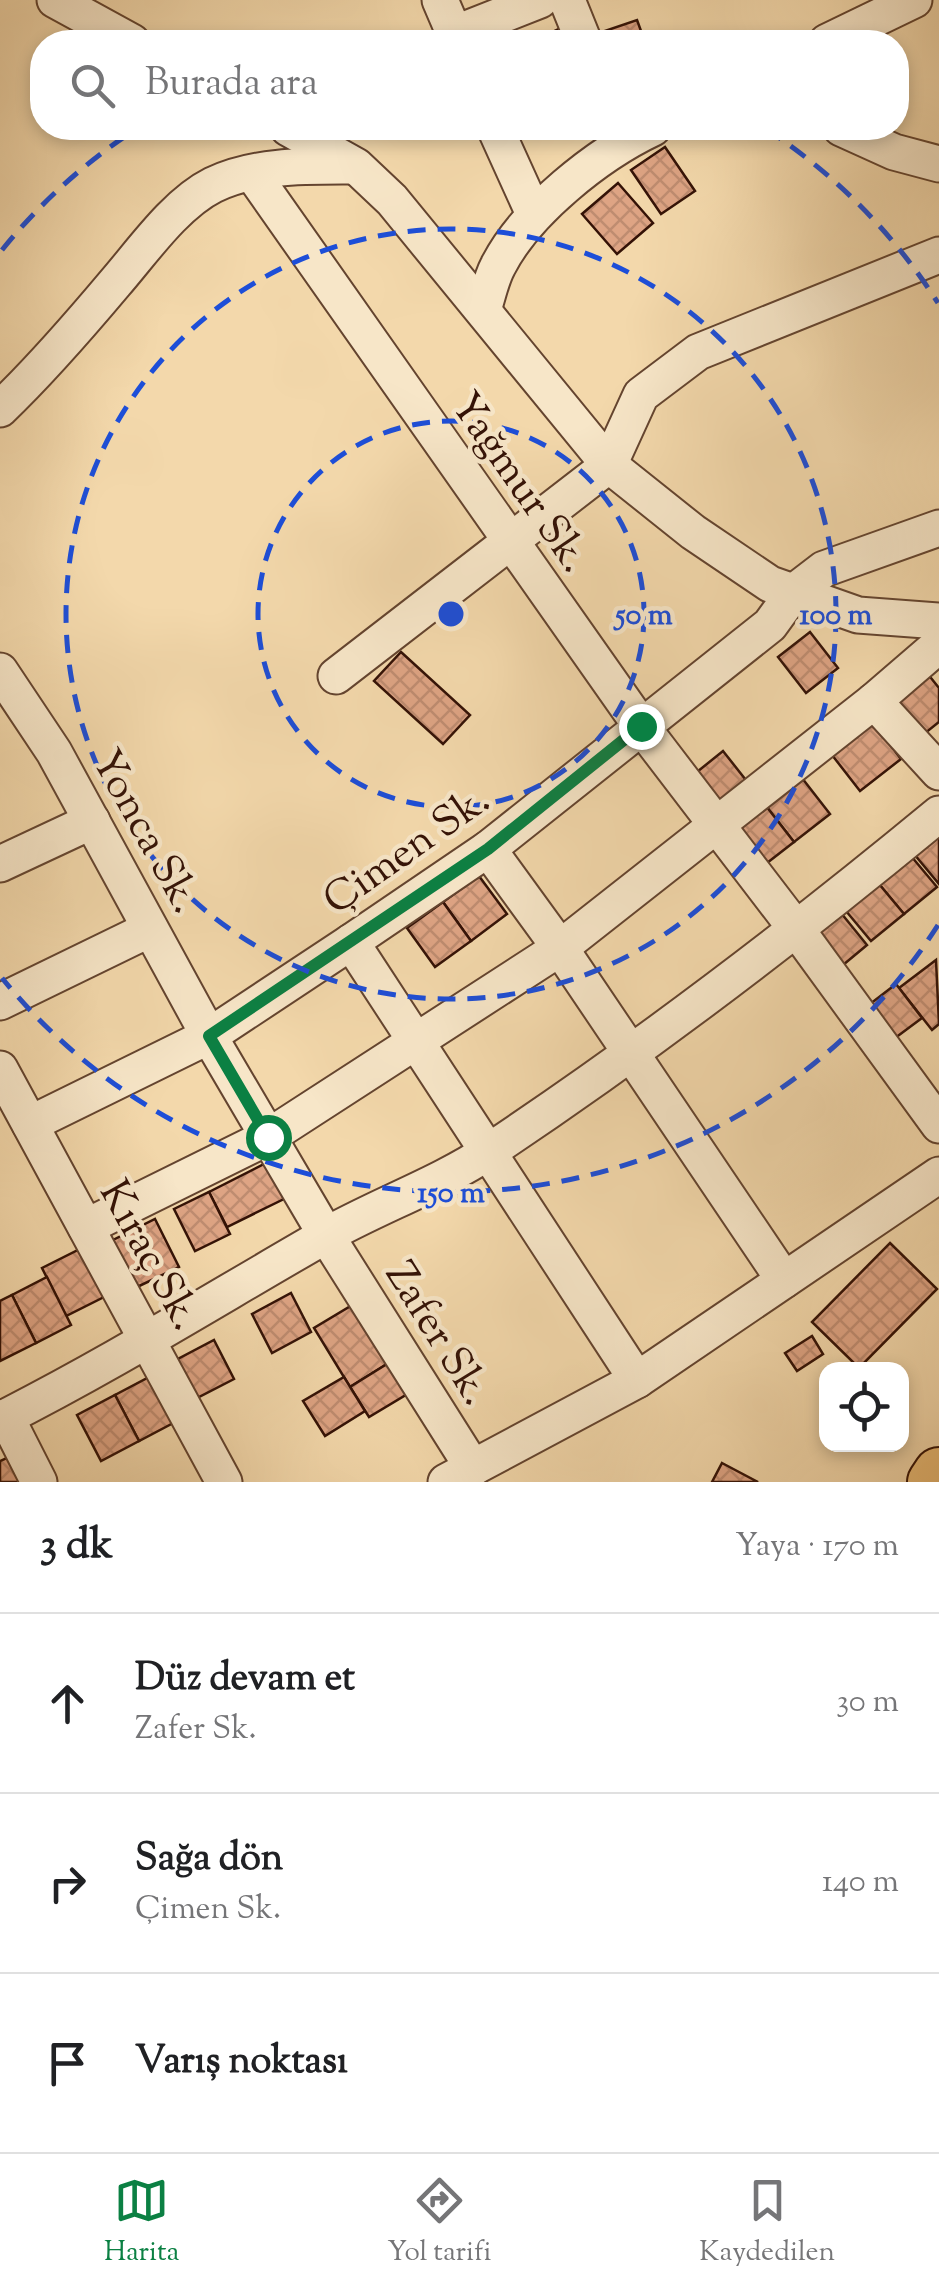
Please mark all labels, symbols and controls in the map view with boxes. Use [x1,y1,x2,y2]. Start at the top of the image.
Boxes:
search box [30,30,909,140]
icon: search [65,58,120,113]
text: Burada ara [145,58,318,112]
street label: Yağmur Sk. [434,381,602,586]
text: 50 m [613,595,673,638]
text: 100 m [800,595,873,638]
centre of rings [433,596,469,632]
route end [619,704,665,750]
street label: Yonca Sk. [74,740,213,925]
street label: Çimen Sk. [312,773,504,932]
route start [246,1115,292,1161]
street label: Kıraç Sk. [82,1170,213,1342]
text: 150 m [417,1173,485,1216]
street label: Zafer Sk. [368,1251,504,1418]
map controls [819,1362,909,1452]
button: locate [819,1362,909,1452]
text: 3 dk [40,1517,113,1577]
text: Yaya · 170 m [735,1524,899,1570]
text: Düz devam et [135,1653,355,1707]
icon: ahead [40,1676,95,1731]
text: 30 m [836,1680,899,1726]
text: Zafer Sk. [135,1707,257,1753]
text: Sağa dön [135,1833,283,1887]
icon: right [40,1856,95,1911]
text: 140 m [822,1860,899,1906]
text: Çimen Sk. [135,1887,281,1933]
icon: arrive [40,2036,95,2091]
text: Varış noktası [135,2036,348,2090]
tab: Harita [104,2173,179,2273]
tab: Yol tarifi [387,2173,492,2273]
tab: Kaydedilen [699,2173,835,2273]

